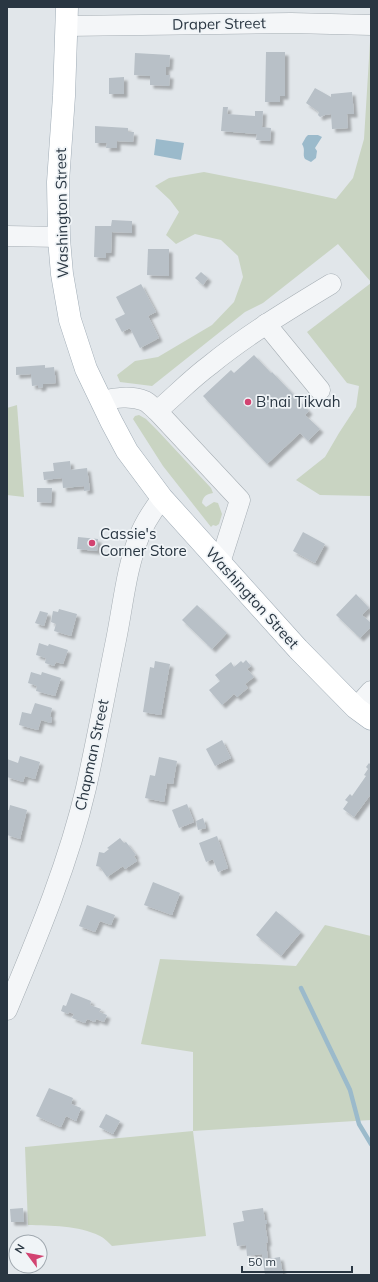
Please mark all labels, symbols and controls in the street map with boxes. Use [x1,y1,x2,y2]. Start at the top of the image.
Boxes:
street label: Draper Street [172,13,266,34]
street label: Washington Street [51,148,72,278]
place label: B'nai Tikvah [256,392,341,411]
marker: B'nai Tikvah [243,397,253,407]
place label: Cassie's Corner Store [100,524,187,560]
marker: Cassie's Corner Store [87,538,97,548]
street label: Washington Street [202,543,303,652]
street label: Chapman Street [70,697,113,812]
north arrow [8,1234,48,1274]
text: N [11,1241,28,1256]
scale bar [242,1248,352,1274]
text: 50 m [248,1254,276,1269]

